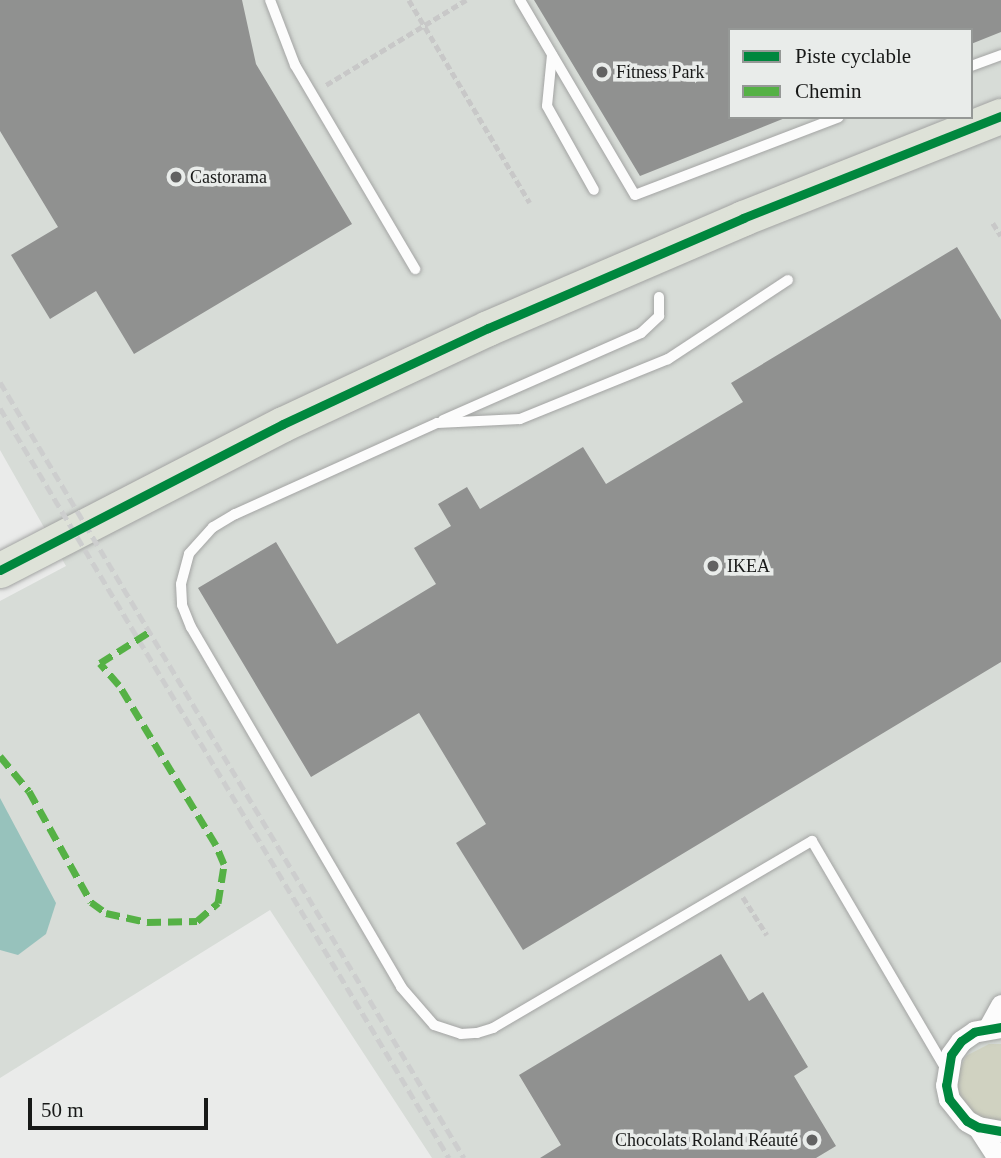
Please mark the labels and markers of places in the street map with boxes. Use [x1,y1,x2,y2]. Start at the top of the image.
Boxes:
place label: Fitness Park [616,61,705,83]
marker: Fitness Park [594,64,610,80]
place label: Castorama [190,166,267,188]
marker: Castorama [168,169,184,185]
place label: IKEA [727,555,770,577]
marker: IKEA [705,558,721,574]
place label: Chocolats Roland Réauté [615,1129,798,1151]
marker: Chocolats Roland Réauté [804,1132,820,1148]

